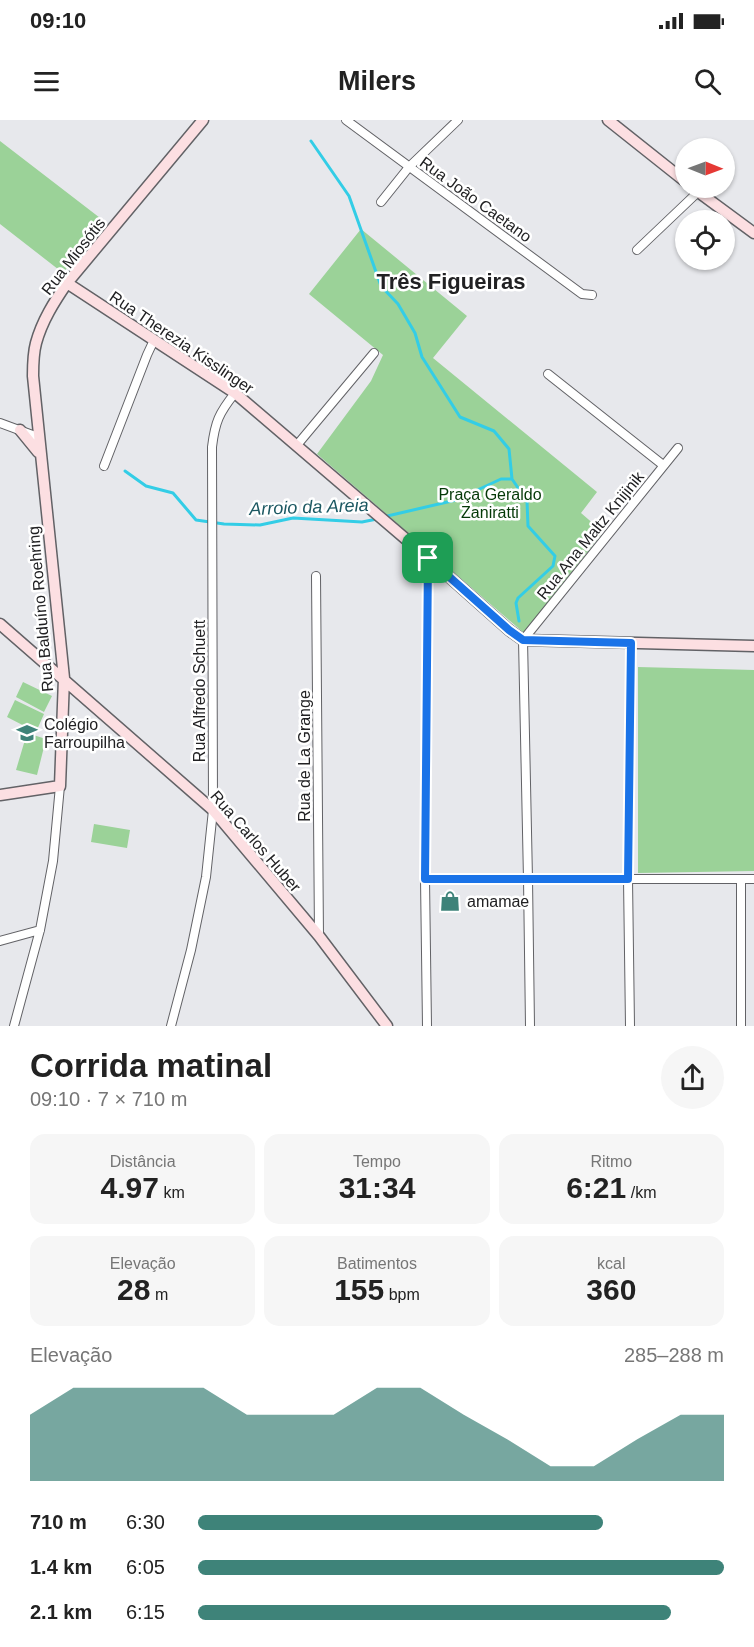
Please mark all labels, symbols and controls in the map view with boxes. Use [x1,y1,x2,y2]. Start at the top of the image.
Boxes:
text: 09:10 [30,8,86,33]
icon: menu [30,65,63,98]
icon: search [691,65,724,98]
text: Milers [338,66,416,96]
north arrow [675,138,735,198]
map controls [675,138,735,270]
street label: Rua João Caetano [417,153,535,246]
button: locate [675,210,735,270]
street label: Rua Miosótis [38,215,109,298]
district label: Três Figueiras [376,269,526,294]
street label: Rua Therezia Kisslinger [107,288,257,397]
street label: Rua Ana Maltz Knijinik [534,467,648,603]
park label: Praça Geraldo Zaniratti [438,486,542,521]
water label: Arroio da Areia [248,495,369,519]
street label: Rua Balduíno Roehring [25,525,56,693]
pin [402,532,453,583]
icon: arrive [411,541,444,574]
street label: Rua Alfredo Schuett [191,619,208,762]
street label: Rua de La Grange [296,690,313,822]
place label: Colégio Farroupilha [44,716,125,751]
school or university icon: Colégio Farroupilha [15,721,39,745]
street label: Rua Carlos Huber [207,787,304,896]
shop icon: amamae [438,889,462,913]
place label: amamae [467,893,529,910]
button: share [661,1046,724,1109]
text: Corrida matinal [30,1047,272,1084]
text: 09:10 · 7 × 710 m [30,1088,187,1110]
text: Distância [110,1153,176,1170]
text: Tempo [353,1153,401,1170]
text: Ritmo [590,1153,632,1170]
text: 4.97 [101,1171,159,1204]
text: 31:34 [339,1171,415,1204]
text: 6:21 [566,1171,626,1204]
text: km [159,1184,185,1201]
text: /km [626,1184,656,1201]
text: Elevação [110,1255,176,1272]
text: Batimentos [337,1255,417,1272]
text: kcal [597,1255,626,1272]
text: 28 [117,1273,150,1306]
text: 155 [334,1273,384,1306]
text: 360 [586,1273,636,1306]
text: m [150,1286,168,1303]
text: bpm [384,1286,420,1303]
text: Elevação [30,1344,112,1366]
text: 285–288 m [624,1344,724,1366]
text: 710 m [30,1511,87,1533]
text: 6:30 [126,1511,165,1533]
text: 1.4 km [30,1556,92,1578]
text: 6:05 [126,1556,165,1578]
text: 2.1 km [30,1601,92,1623]
text: 6:15 [126,1601,165,1623]

